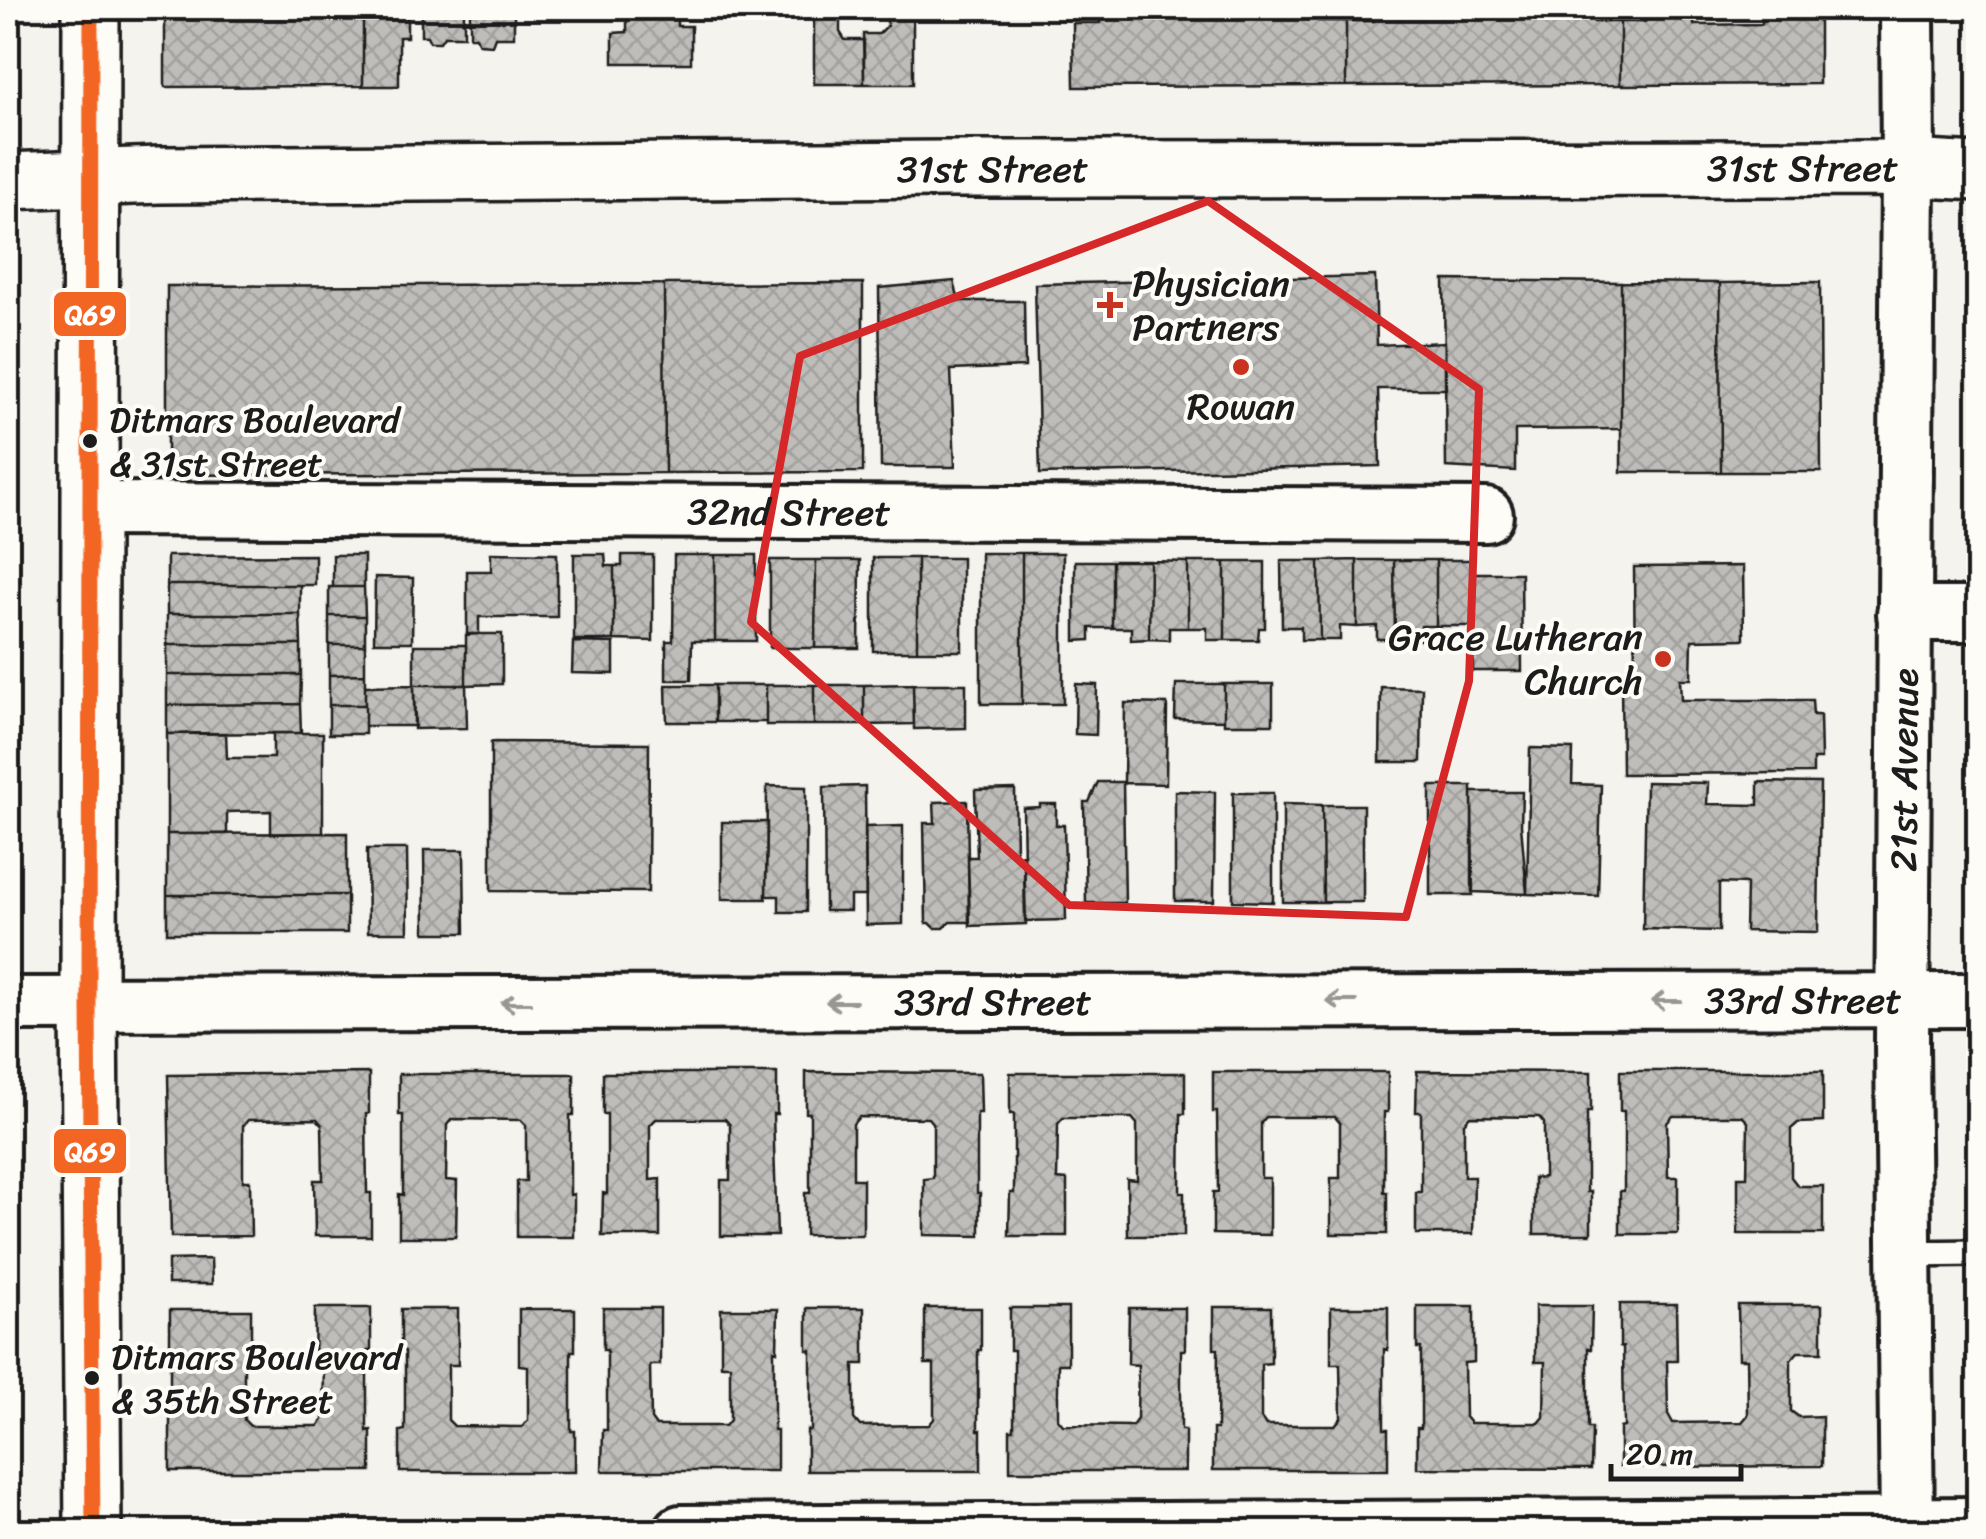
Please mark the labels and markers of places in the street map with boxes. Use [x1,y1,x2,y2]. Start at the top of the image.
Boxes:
place label: Physician Partners [1132,250,1290,361]
marker: Physician Partners [1097,292,1123,318]
marker: Rowan [1230,356,1252,378]
place label: Rowan [1187,373,1295,440]
place label: Ditmars Boulevard & 31st Street [109,388,402,496]
marker: Ditmars Boulevard & 31st Street [80,431,100,451]
place label: Grace Lutheran Church [1388,604,1643,715]
marker: Grace Lutheran Church [1652,648,1674,670]
place label: Ditmars Boulevard & 35th Street [111,1325,404,1433]
marker: Ditmars Boulevard & 35th Street [82,1368,102,1388]

